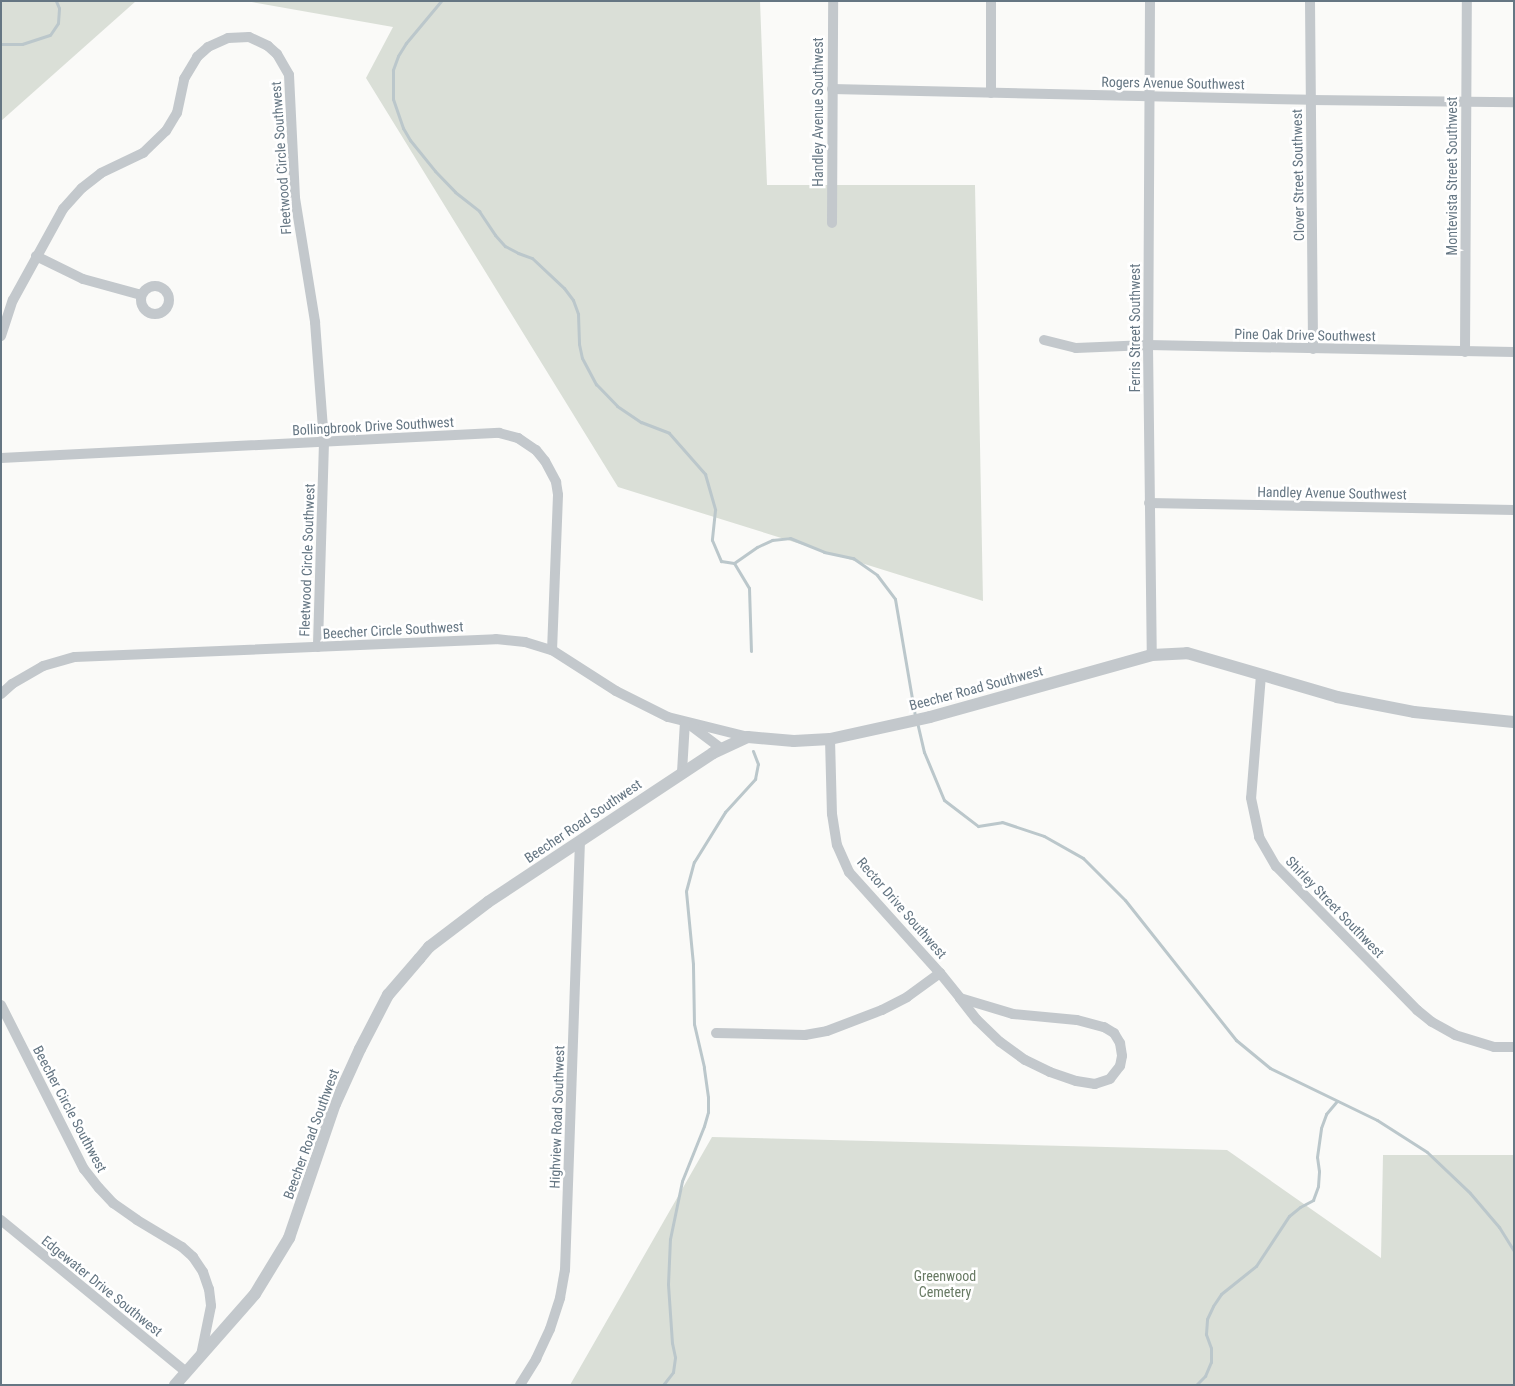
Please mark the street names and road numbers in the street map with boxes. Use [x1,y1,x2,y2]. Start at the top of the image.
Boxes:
street label: Handley Avenue Southwest [810,37,826,187]
street label: Rogers Avenue Southwest [1101,73,1245,93]
street label: Fleetwood Circle Southwest [267,81,295,235]
street label: Montevista Street Southwest [1444,97,1460,255]
street label: Clover Street Southwest [1288,109,1308,241]
street label: Ferris Street Southwest [1127,264,1143,392]
street label: Pine Oak Drive Southwest [1234,325,1376,345]
street label: Bollingbrook Drive Southwest [292,413,454,439]
street label: Fleetwood Circle Southwest [296,483,318,637]
street label: Handley Avenue Southwest [1257,483,1407,503]
street label: Beecher Circle Southwest [322,618,464,642]
street label: Beecher Road Southwest [907,662,1045,714]
street label: Beecher Road Southwest [521,776,645,866]
street label: Shirley Street Southwest [1282,853,1388,961]
street label: Rector Drive Southwest [854,854,950,962]
street label: Beecher Circle Southwest [30,1043,110,1175]
street label: Highview Road Southwest [546,1045,568,1189]
street label: Beecher Road Southwest [280,1067,342,1201]
street label: Edgewater Drive Southwest [38,1232,166,1340]

